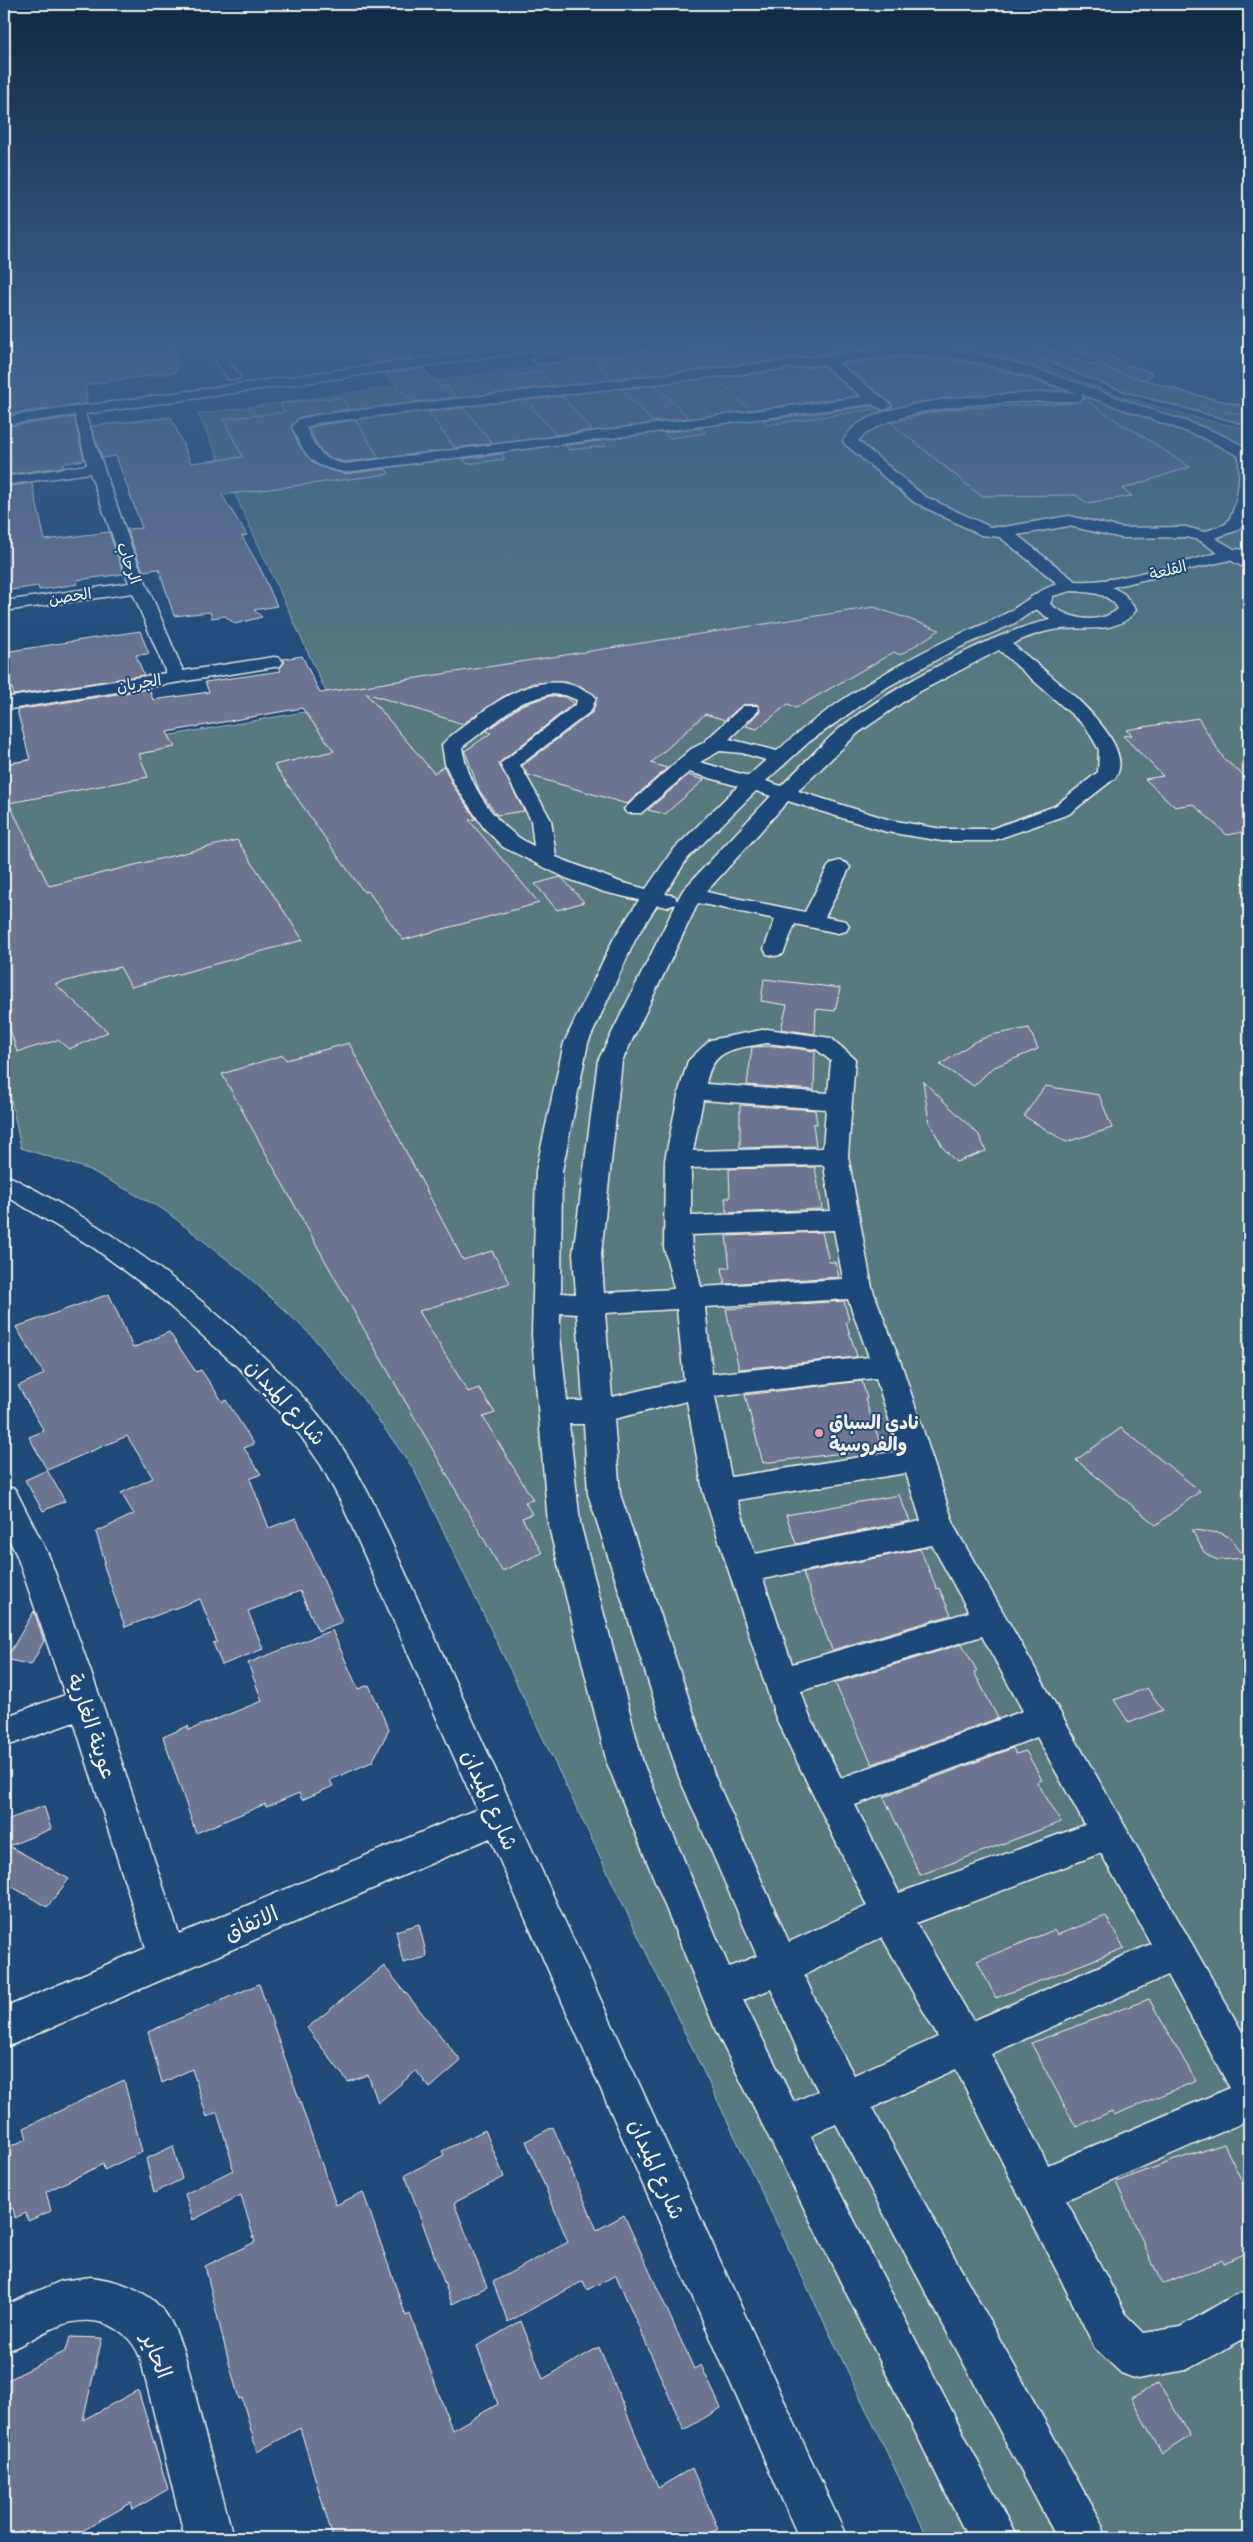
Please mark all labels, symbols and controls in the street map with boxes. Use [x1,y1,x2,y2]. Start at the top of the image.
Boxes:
street label: الرحاب [113,539,145,587]
street label: القلعة [1147,556,1189,584]
street label: الحصن [47,584,93,608]
street label: الجريان [115,670,163,696]
street label: شارع الميدان [239,1353,332,1452]
place label: نادي السباق والفروسية [829,1411,919,1458]
marker: نادي السباق والفروسية [813,1427,825,1439]
street label: عوينة الغارية [61,1670,123,1782]
street label: شارع الميدان [454,1745,524,1855]
street label: الاتفاق [220,1900,282,1946]
street label: شارع الميدان [621,2114,691,2224]
street label: الحاير [135,2328,178,2383]

